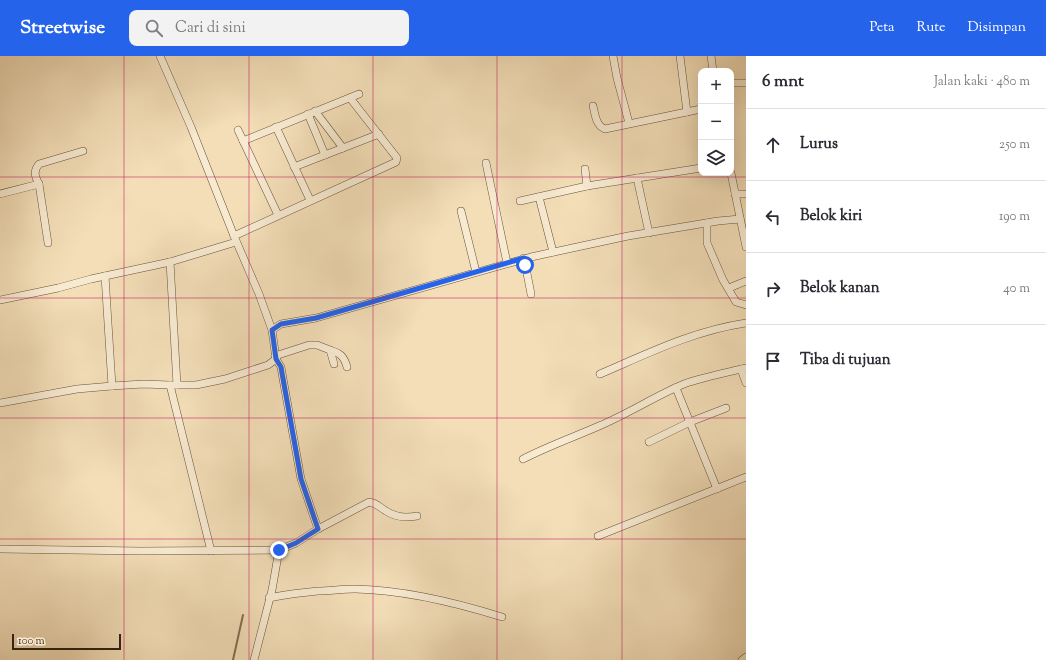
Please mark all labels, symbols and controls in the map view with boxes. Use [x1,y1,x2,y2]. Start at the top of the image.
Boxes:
search box [129,10,409,46]
text: Streetwise [20,15,105,42]
icon: search [143,17,165,39]
text: Cari di sini [175,18,246,39]
text: Peta [869,18,894,38]
text: Rute [916,18,946,38]
text: Disimpan [968,18,1026,38]
map controls [698,68,734,176]
button: + [698,68,734,104]
text: 6 mnt [762,70,804,94]
text: Jalan kaki · 480 m [934,73,1030,91]
button: − [698,104,734,140]
icon: ahead [762,134,784,156]
text: Lurus [800,134,838,155]
text: 250 m [999,136,1030,154]
button: layers [698,140,734,176]
icon: left [762,206,784,228]
text: Belok kiri [800,206,862,227]
text: 190 m [999,208,1030,226]
route start [516,256,534,274]
icon: right [762,278,784,300]
text: Belok kanan [800,278,880,299]
text: 40 m [1003,280,1030,298]
icon: arrive [762,350,784,372]
text: Tiba di tujuan [800,350,891,371]
route end [270,541,288,559]
scale bar [12,632,121,651]
text: 100 m [18,633,45,649]

